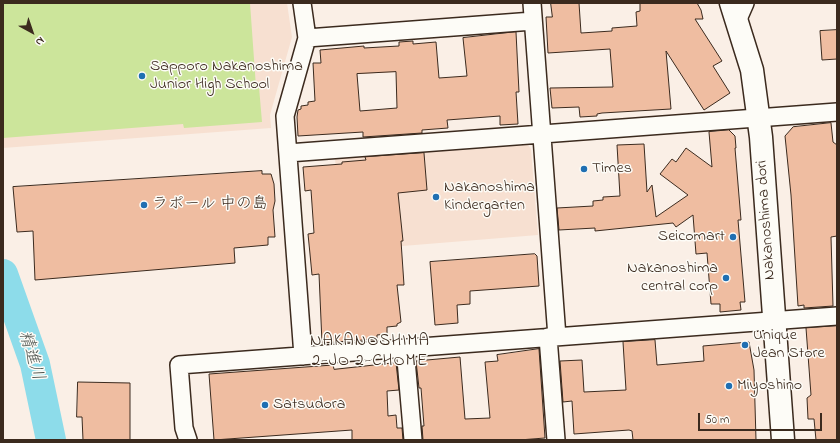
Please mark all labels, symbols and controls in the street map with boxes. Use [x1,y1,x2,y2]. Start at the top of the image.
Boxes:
north arrow [12,12,52,52]
text: N [32,33,48,50]
place label: Sapporo Nakanoshima Junior High School [150,57,303,95]
marker: Sapporo Nakanoshima Junior High School [137,71,147,81]
place label: Times [592,159,632,179]
street label: Nakanoshima dori [753,159,781,281]
marker: Times [579,164,589,174]
place label: Nakanoshima Kindergarten [444,178,535,216]
marker: Nakanoshima Kindergarten [431,192,441,202]
place label: ラポール 中の島 [152,195,268,215]
marker: ラポール 中の島 [139,200,149,210]
place label: Seicomart [658,227,725,247]
marker: Seicomart [728,232,738,242]
place label: Nakanoshima central corp [627,259,718,297]
marker: Nakanoshima central corp [721,273,731,283]
place label: Unique Jean Store [753,326,825,364]
water label: 精進川 [13,329,47,383]
district label: NAKANOSHIMA 2-JO 2-CHOME [310,332,430,372]
marker: Unique Jean Store [740,340,750,350]
place label: Miyoshino [737,376,802,396]
marker: Miyoshino [724,381,734,391]
place label: Satsudora [273,395,345,415]
marker: Satsudora [260,400,270,410]
scale bar [700,405,824,431]
text: 50 m [705,411,729,429]

